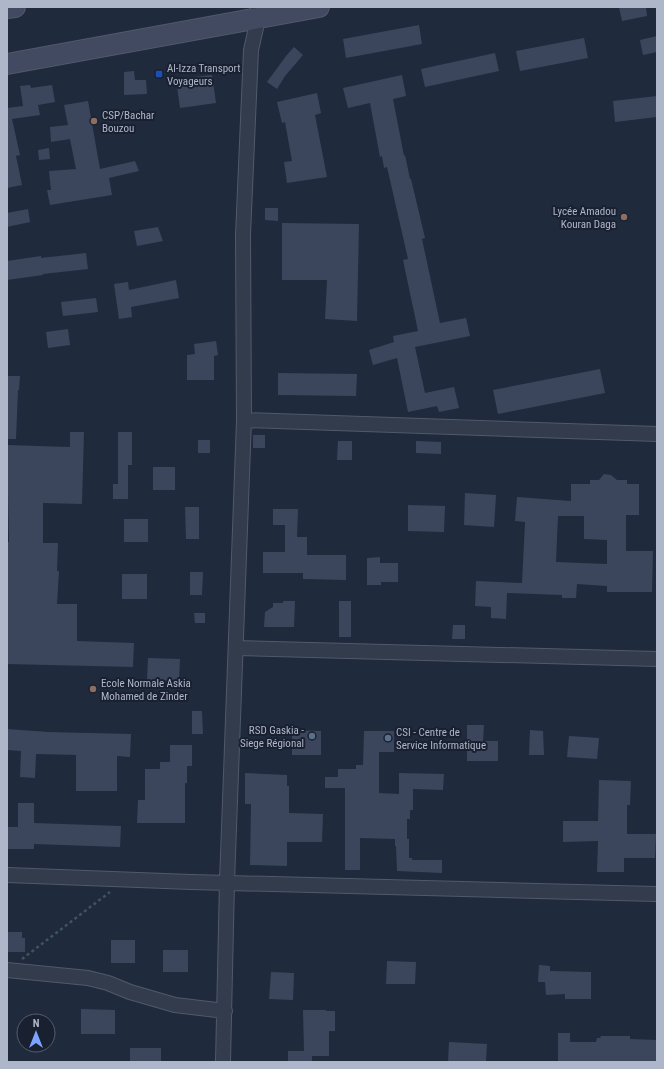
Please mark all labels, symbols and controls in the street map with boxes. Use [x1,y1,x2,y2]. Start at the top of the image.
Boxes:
place label: Al-Izza Transport Voyageurs [167,62,240,88]
marker: Al-Izza Transport Voyageurs [154,69,164,79]
place label: CSP/Bachar Bouzou [102,109,155,135]
marker: CSP/Bachar Bouzou [89,116,99,126]
place label: Lycée Amadou Kouran Daga [553,205,616,231]
marker: Lycée Amadou Kouran Daga [619,212,629,222]
place label: Ecole Normale Askia Mohamed de Zinder [101,677,191,703]
marker: Ecole Normale Askia Mohamed de Zinder [88,684,98,694]
place label: RSD Gaskia - Siege Régional [240,724,304,750]
place label: CSI - Centre de Service Informatique [396,726,486,752]
marker: RSD Gaskia - Siege Régional [307,731,317,741]
marker: CSI - Centre de Service Informatique [383,733,393,743]
north arrow [16,1013,56,1053]
text: N [33,1017,40,1030]

